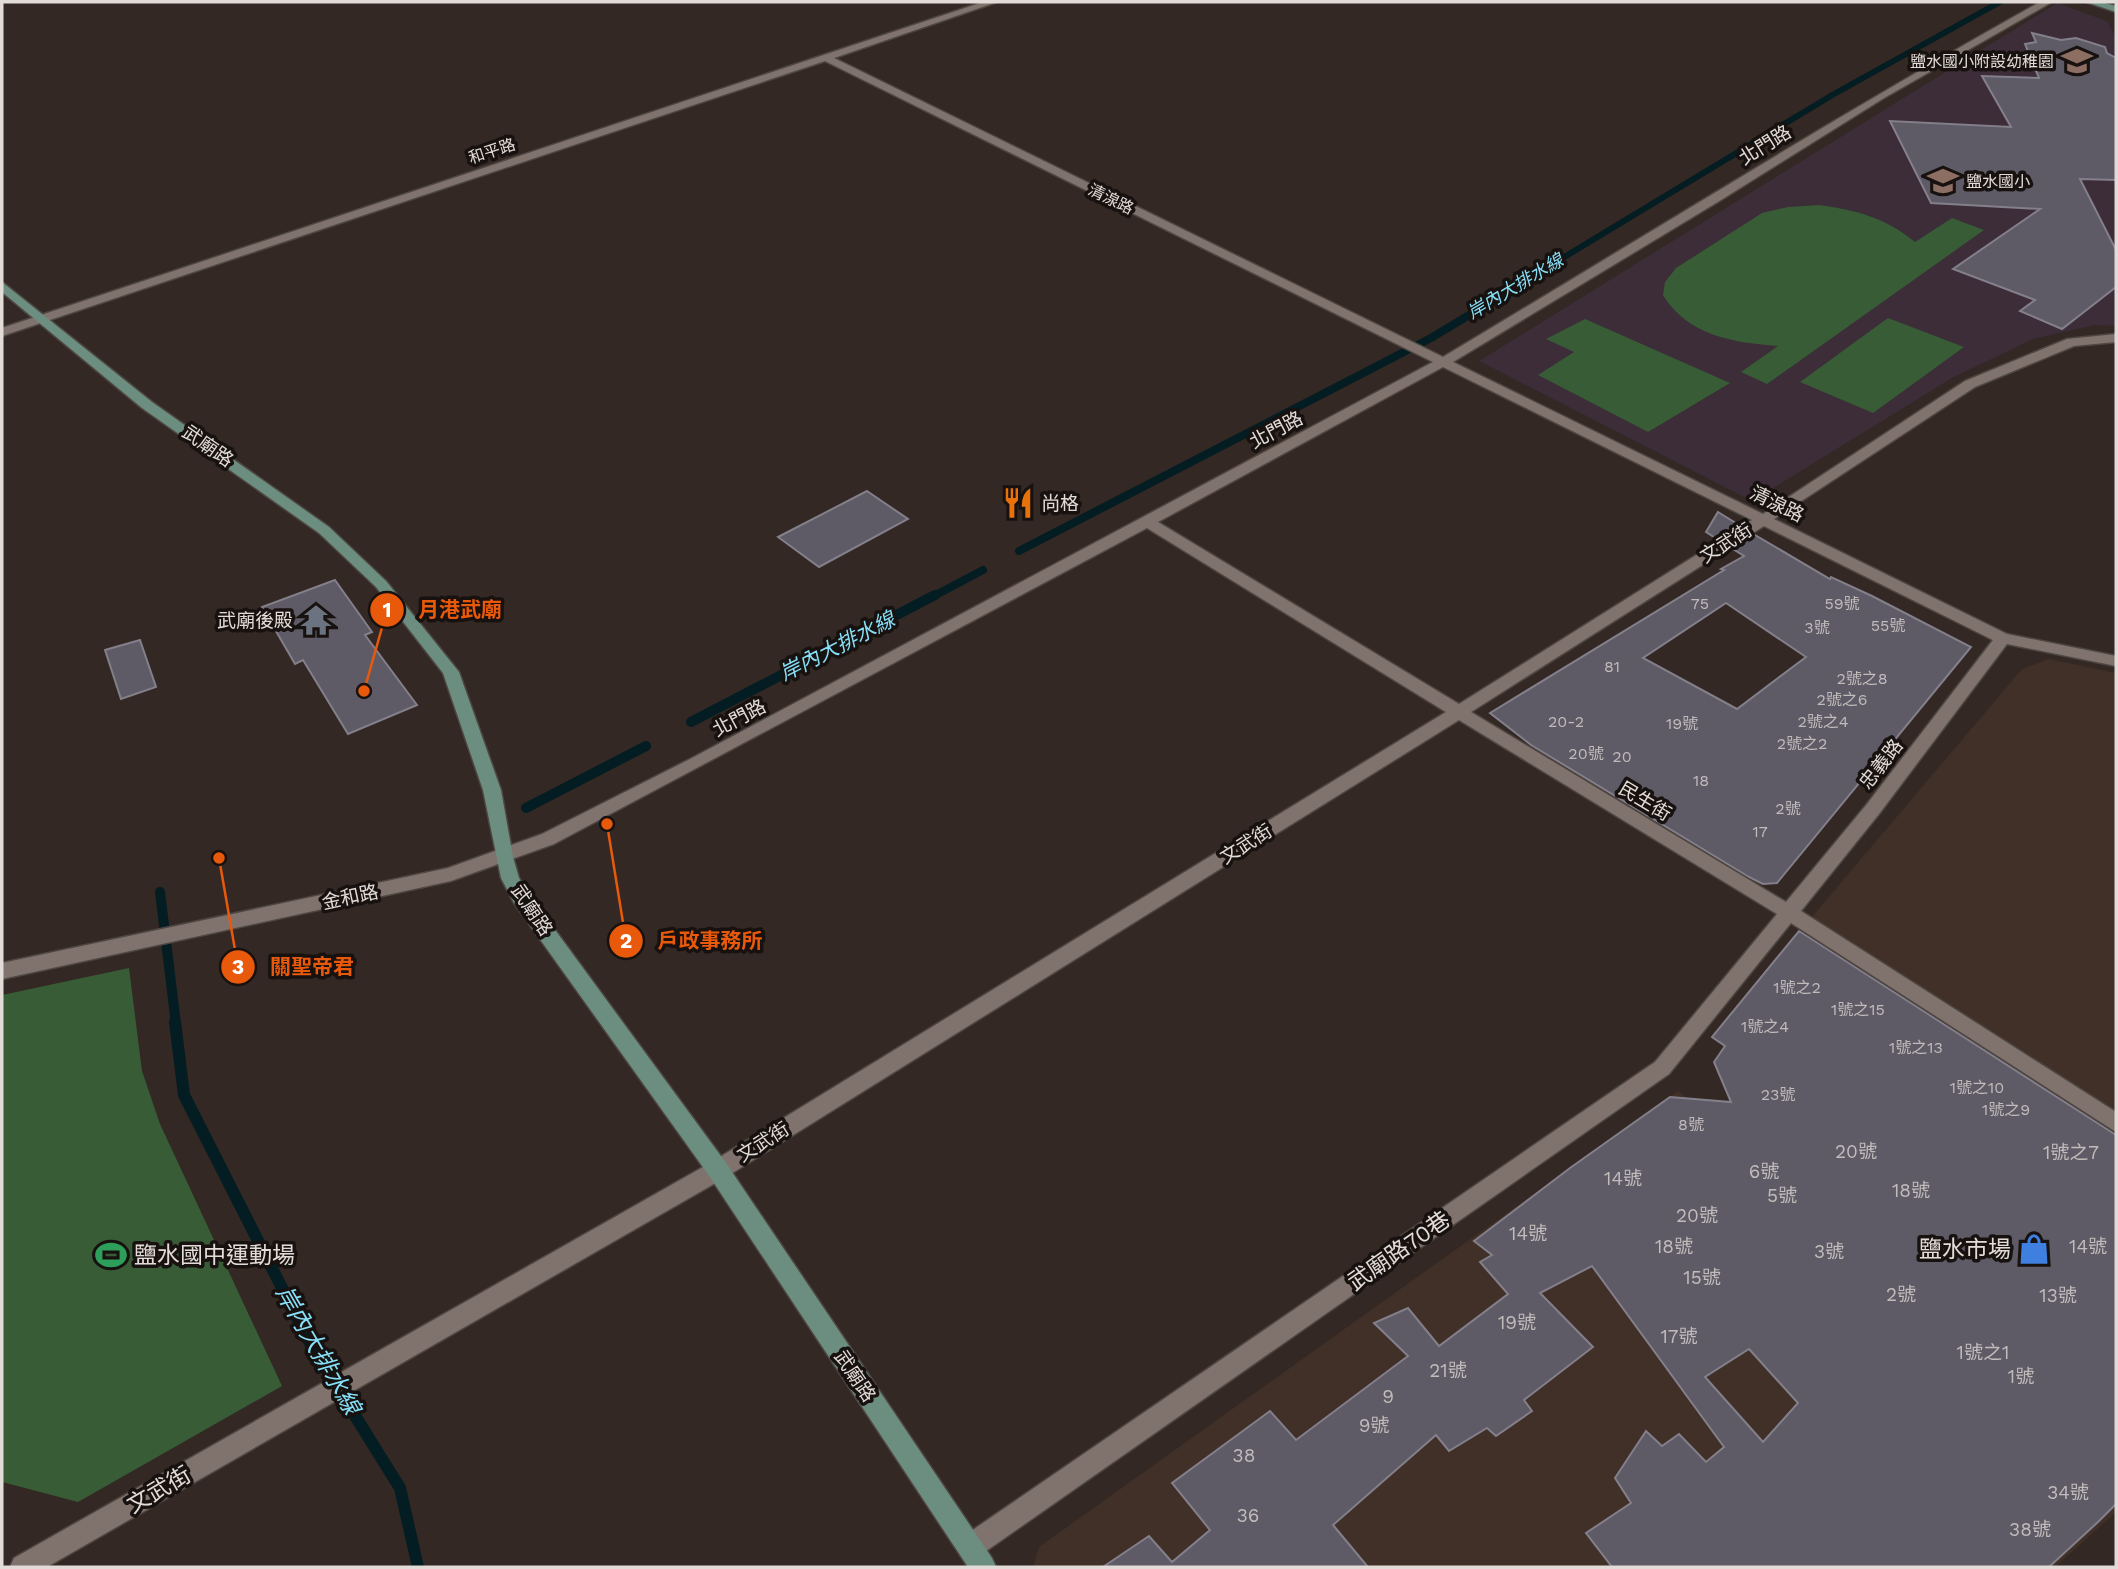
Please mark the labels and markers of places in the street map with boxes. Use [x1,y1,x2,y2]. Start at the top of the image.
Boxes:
school or university icon: 鹽水國小附設幼稚園 [2060,44,2094,78]
place label: 鹽水國小附設幼稚園 [1910,52,2054,71]
school or university icon: 鹽水國小 [1926,164,1960,198]
place label: 鹽水國小 [1966,172,2030,191]
restaurant icon: 尚格 [1001,486,1035,520]
place label: 尚格 [1041,492,1079,515]
callout: 月港武廟 [369,589,516,631]
temple icon: 武廟後殿 [299,603,333,637]
place label: 武廟後殿 [217,609,293,632]
callout: 戶政事務所 [609,920,777,962]
callout: 關聖帝君 [221,946,368,988]
shop icon: 鹽水市場 [2017,1232,2051,1266]
place label: 鹽水市場 [1919,1236,2011,1263]
sports icon: 鹽水國中運動場 [94,1238,128,1272]
place label: 鹽水國中運動場 [134,1242,295,1269]

